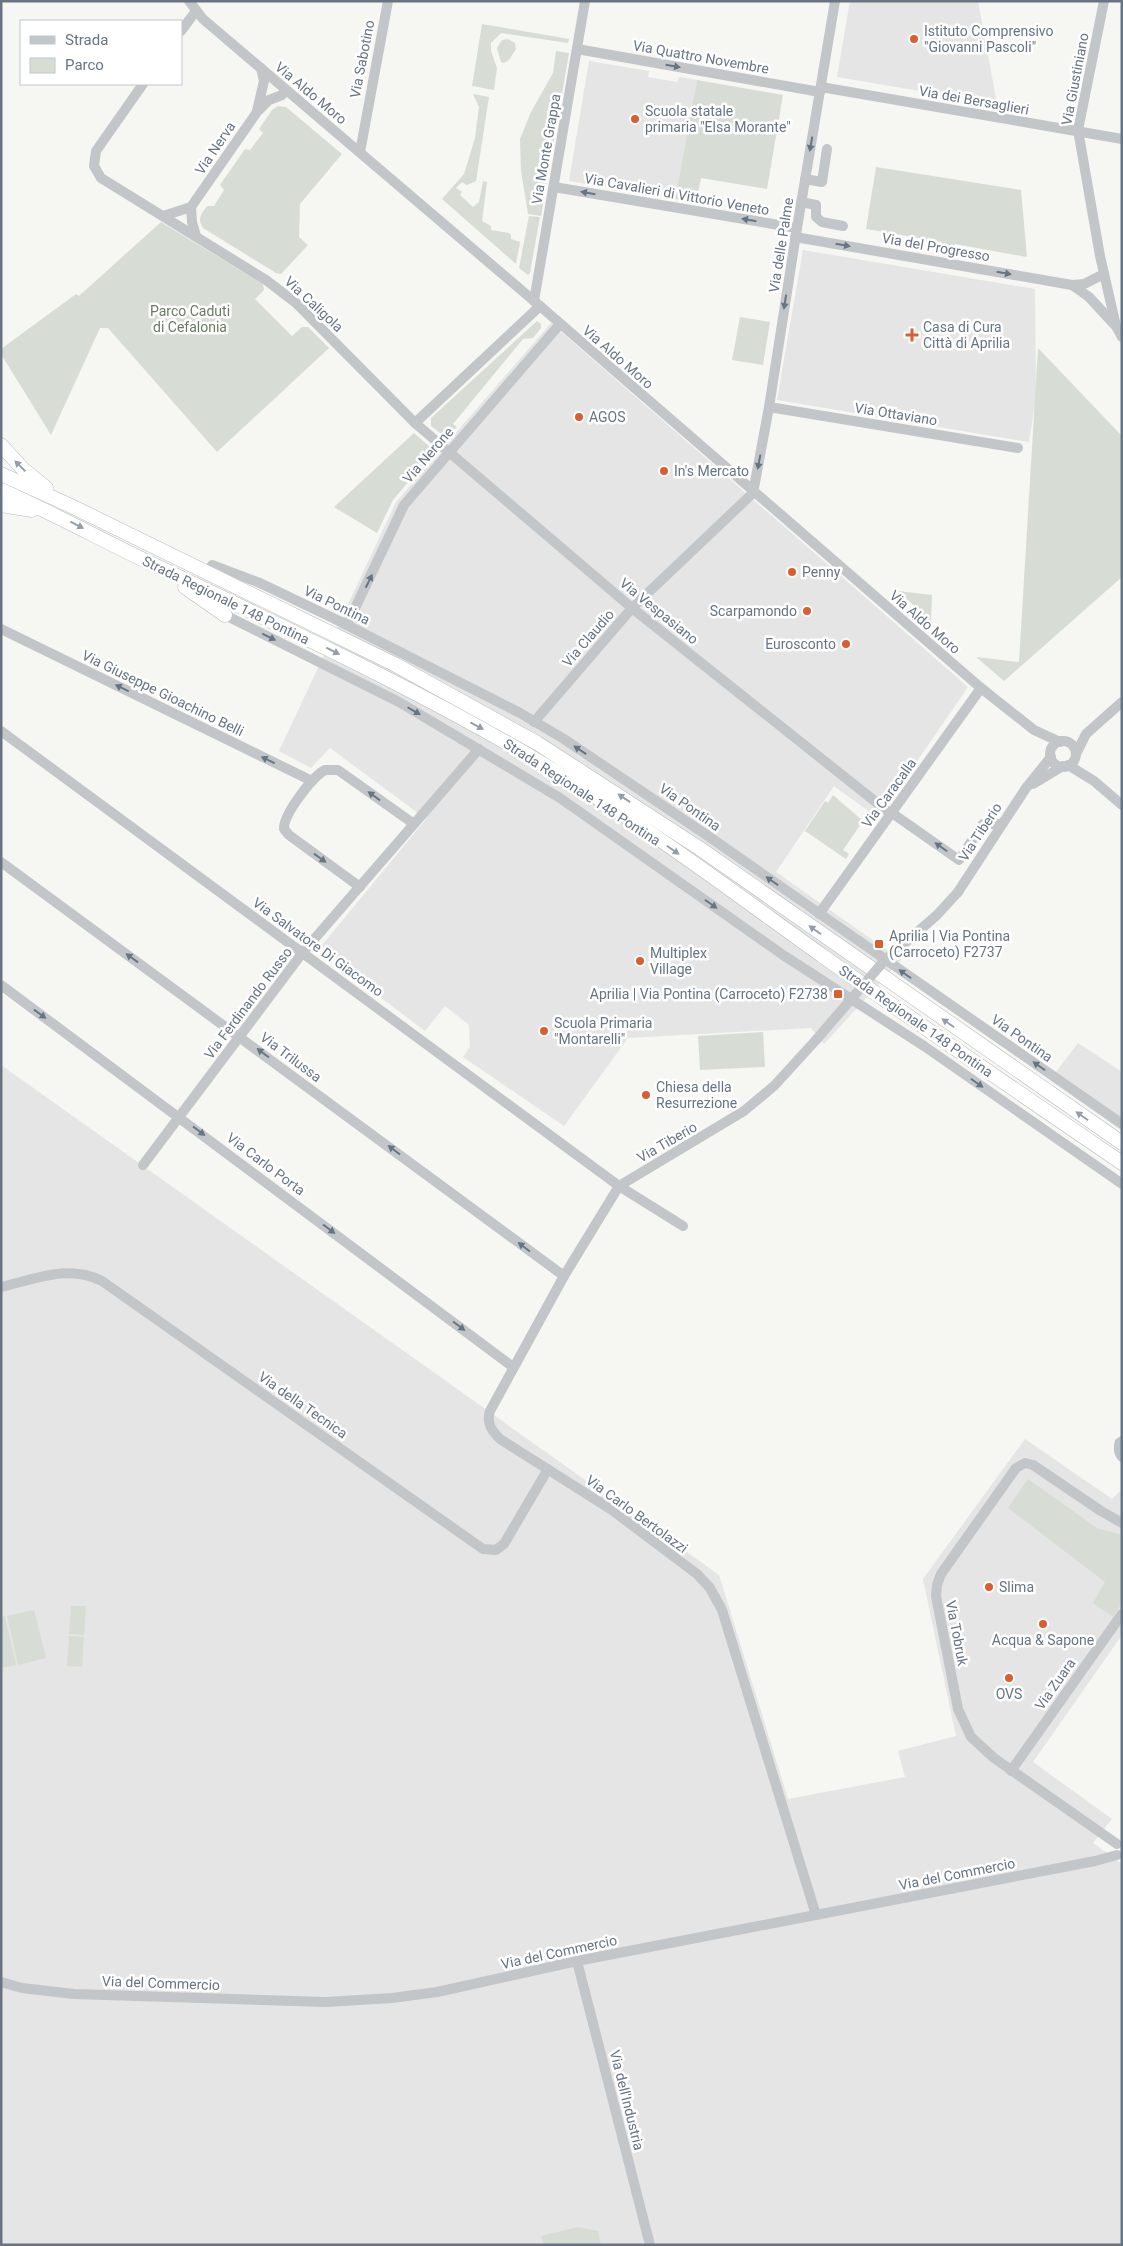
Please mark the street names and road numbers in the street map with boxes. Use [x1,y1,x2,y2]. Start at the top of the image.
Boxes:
street label: Via Sabotino [347,19,377,99]
street label: Via Giustiniano [1058,31,1092,127]
street label: Via Quattro Novembre [632,37,770,77]
street label: Via Aldo Moro [272,59,350,127]
street label: Via dei Bersaglieri [918,82,1030,118]
street label: Via Monte Grappa [528,93,564,205]
street label: Via Nerva [192,119,238,177]
street label: Via Cavalieri di Vittorio Veneto [583,170,771,218]
street label: Via delle Palme [766,196,796,294]
street label: Via del Progresso [881,230,991,264]
street label: Via Caligola [282,273,346,335]
street label: Via Aldo Moro [580,322,656,392]
street label: Via Ottaviano [854,400,938,428]
street label: Via Nerone [399,424,457,486]
street label: Strada Regionale 148 Pontina [140,553,312,647]
street label: Via Vespasiano [617,575,701,647]
street label: Via Pontina [301,582,373,628]
street label: Via Aldo Moro [887,587,963,657]
street label: Via Claudio [559,606,617,670]
street label: Via Giuseppe Gioachino Belli [80,647,246,739]
street label: Strada Regionale 148 Pontina [501,735,663,849]
street label: Via Caracalla [859,755,919,831]
street label: Via Pontina [656,780,724,834]
street label: Via Tiberio [955,800,1005,864]
street label: Via Salvatore Di Giacomo [250,894,386,1000]
street label: Via Ferdinando Russo [201,944,295,1062]
street label: Strada Regionale 148 Pontina [836,962,996,1080]
street label: Via Pontina [988,1011,1056,1065]
street label: Via Trilussa [257,1029,325,1085]
street label: Via Tiberio [634,1118,700,1166]
street label: Via Carlo Porta [224,1129,308,1199]
street label: Via della Tecnica [255,1368,351,1442]
street label: Via Carlo Bertolazzi [583,1472,691,1556]
street label: Via Tobruk [943,1599,971,1668]
street label: Via Zuara [1031,1655,1079,1713]
street label: Via del Commercio [898,1855,1016,1893]
street label: Via del Commercio [500,1932,618,1972]
street label: Via del Commercio [102,1973,220,1993]
street label: Via dell'Industria [607,2048,647,2152]

